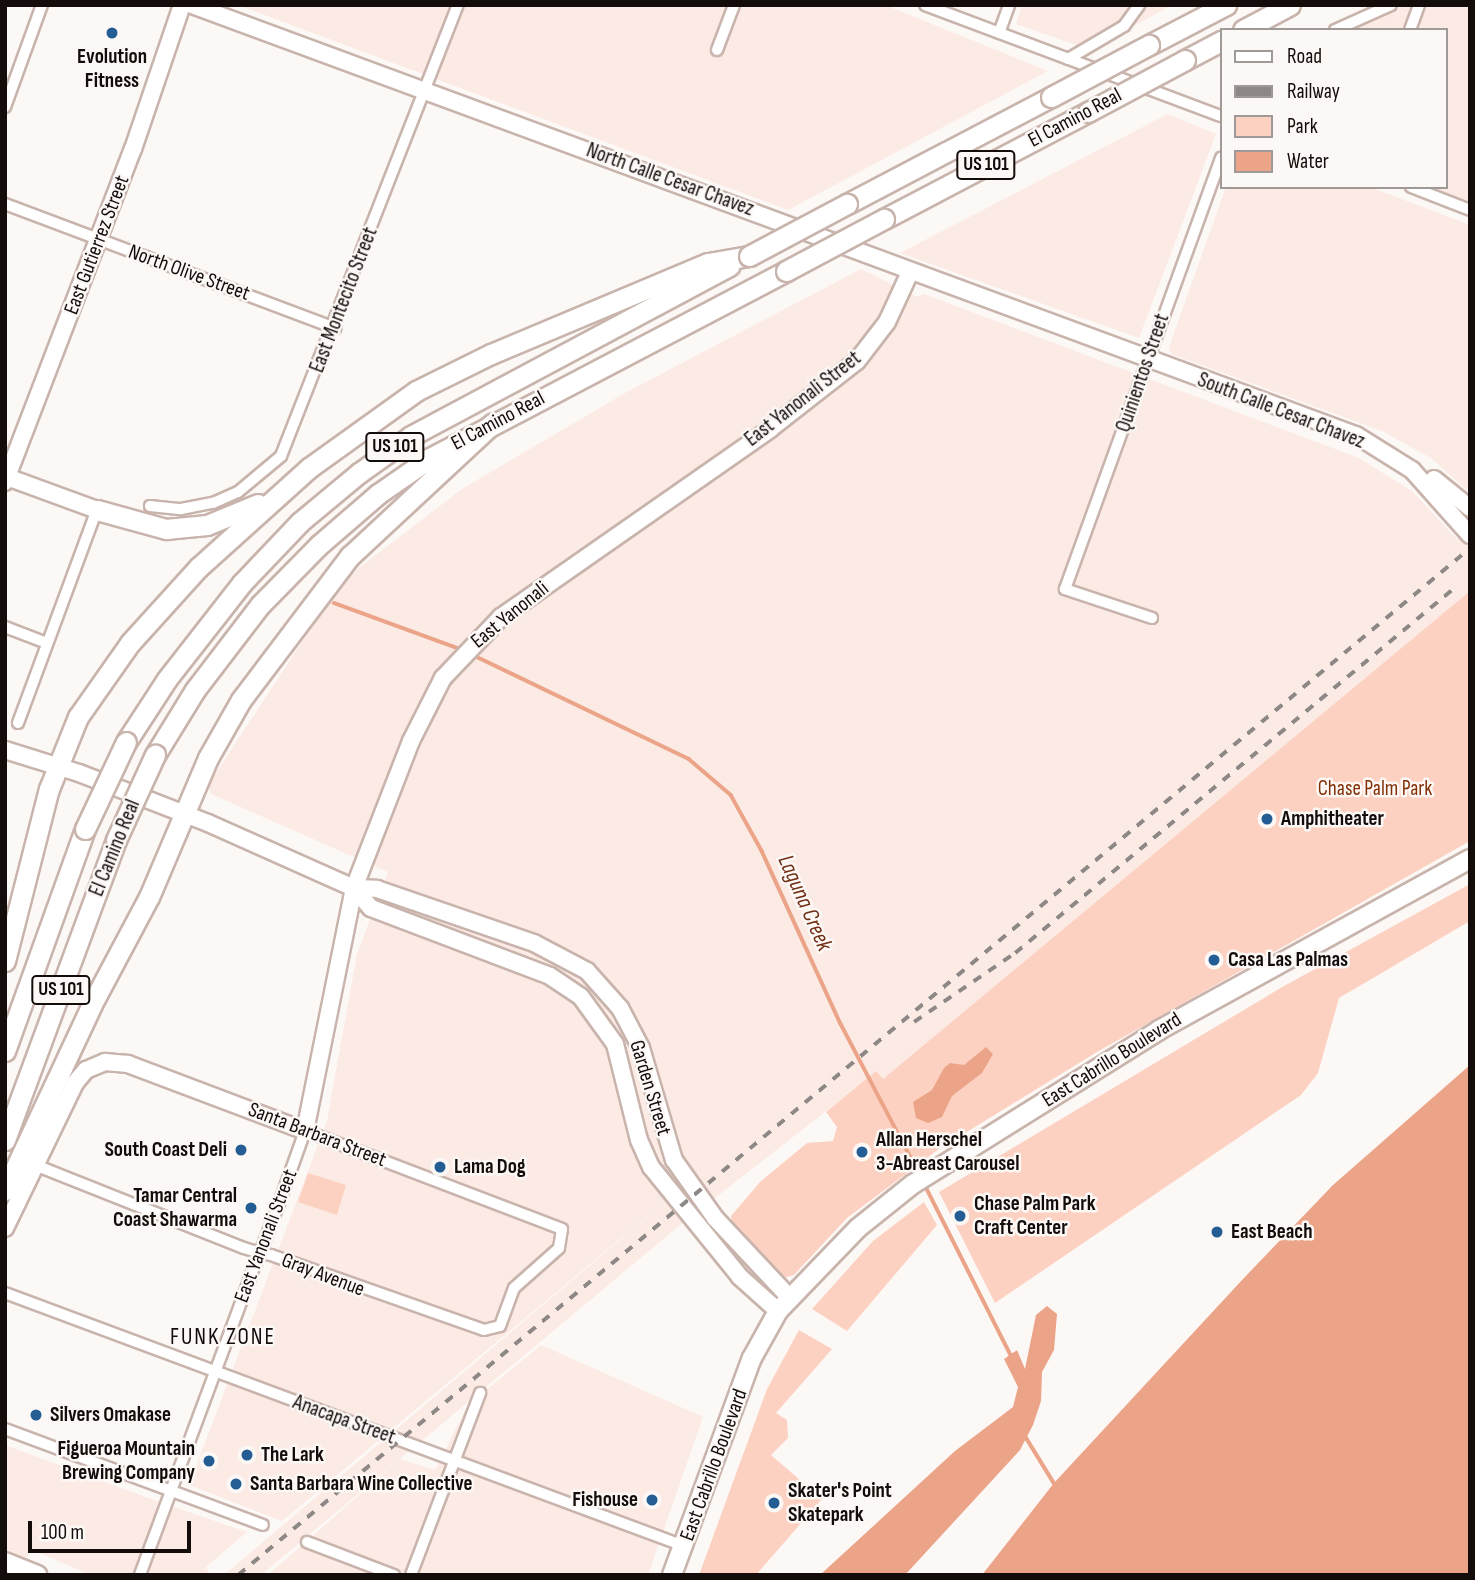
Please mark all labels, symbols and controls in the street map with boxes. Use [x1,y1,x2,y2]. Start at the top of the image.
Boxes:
marker: Evolution Fitness [104,25,120,41]
legend [1220,28,1447,189]
place label: Evolution Fitness [77,44,147,94]
text: Road [1287,44,1322,69]
text: Railway [1287,79,1340,104]
street label: El Camino Real [1024,83,1126,153]
text: Park [1287,114,1318,139]
street label: North Calle Cesar Chavez [583,138,757,222]
text: Water [1287,149,1329,174]
road number: US 101 [956,150,1016,181]
street label: East Gutierrez Street [59,172,135,318]
street label: East Montecito Street [305,224,383,376]
street label: North Olive Street [125,239,253,307]
street label: Quinientos Street [1111,310,1175,436]
street label: East Yanonali Street [740,346,866,452]
street label: South Calle Cesar Chavez [1194,368,1368,454]
street label: El Camino Real [447,386,549,456]
road number: US 101 [365,432,425,462]
street label: East Yanonali [466,576,554,654]
park label: Chase Palm Park [1318,776,1432,802]
street label: El Camino Real [84,796,146,900]
place label: Amphitheater [1281,806,1384,832]
marker: Amphitheater [1259,811,1275,827]
water label: Laguna Creek [772,851,838,955]
place label: Casa Las Palmas [1228,947,1348,973]
marker: Casa Las Palmas [1206,952,1222,968]
road number: US 101 [31,974,91,1006]
street label: East Cabrillo Boulevard [1038,1007,1186,1113]
street label: Garden Street [624,1037,676,1139]
street label: Santa Barbara Street [244,1097,390,1173]
place label: Allan Herschel 3-Abreast Carousel [876,1127,1019,1177]
place label: South Coast Deli [104,1137,227,1163]
marker: South Coast Deli [233,1142,249,1158]
marker: Allan Herschel 3-Abreast Carousel [854,1144,870,1160]
place label: Lama Dog [454,1154,526,1180]
marker: Lama Dog [432,1159,448,1175]
street label: East Yanonali Street [229,1166,303,1306]
place label: Tamar Central Coast Shawarma [113,1183,237,1233]
place label: Chase Palm Park Craft Center [974,1191,1096,1241]
marker: Tamar Central Coast Shawarma [243,1200,259,1216]
marker: Chase Palm Park Craft Center [952,1208,968,1224]
place label: East Beach [1231,1219,1313,1245]
marker: East Beach [1209,1224,1225,1240]
street label: Gray Avenue [278,1248,368,1302]
district label: FUNK ZONE [171,1323,275,1351]
street label: East Cabrillo Boulevard [675,1386,753,1544]
street label: Anacapa Street [289,1390,399,1450]
place label: Silvers Omakase [50,1402,171,1428]
marker: Silvers Omakase [28,1407,44,1423]
place label: Figueroa Mountain Brewing Company [58,1436,195,1486]
place label: The Lark [261,1442,324,1468]
marker: The Lark [239,1447,255,1463]
marker: Figueroa Mountain Brewing Company [201,1453,217,1469]
place label: Santa Barbara Wine Collective [250,1471,473,1497]
marker: Santa Barbara Wine Collective [228,1476,244,1492]
place label: Skater's Point Skatepark [788,1478,892,1528]
place label: Fishouse [572,1487,638,1513]
marker: Fishouse [644,1492,660,1508]
marker: Skater's Point Skatepark [766,1495,782,1511]
scale bar [32,1506,194,1550]
text: 100 m [41,1520,84,1545]

